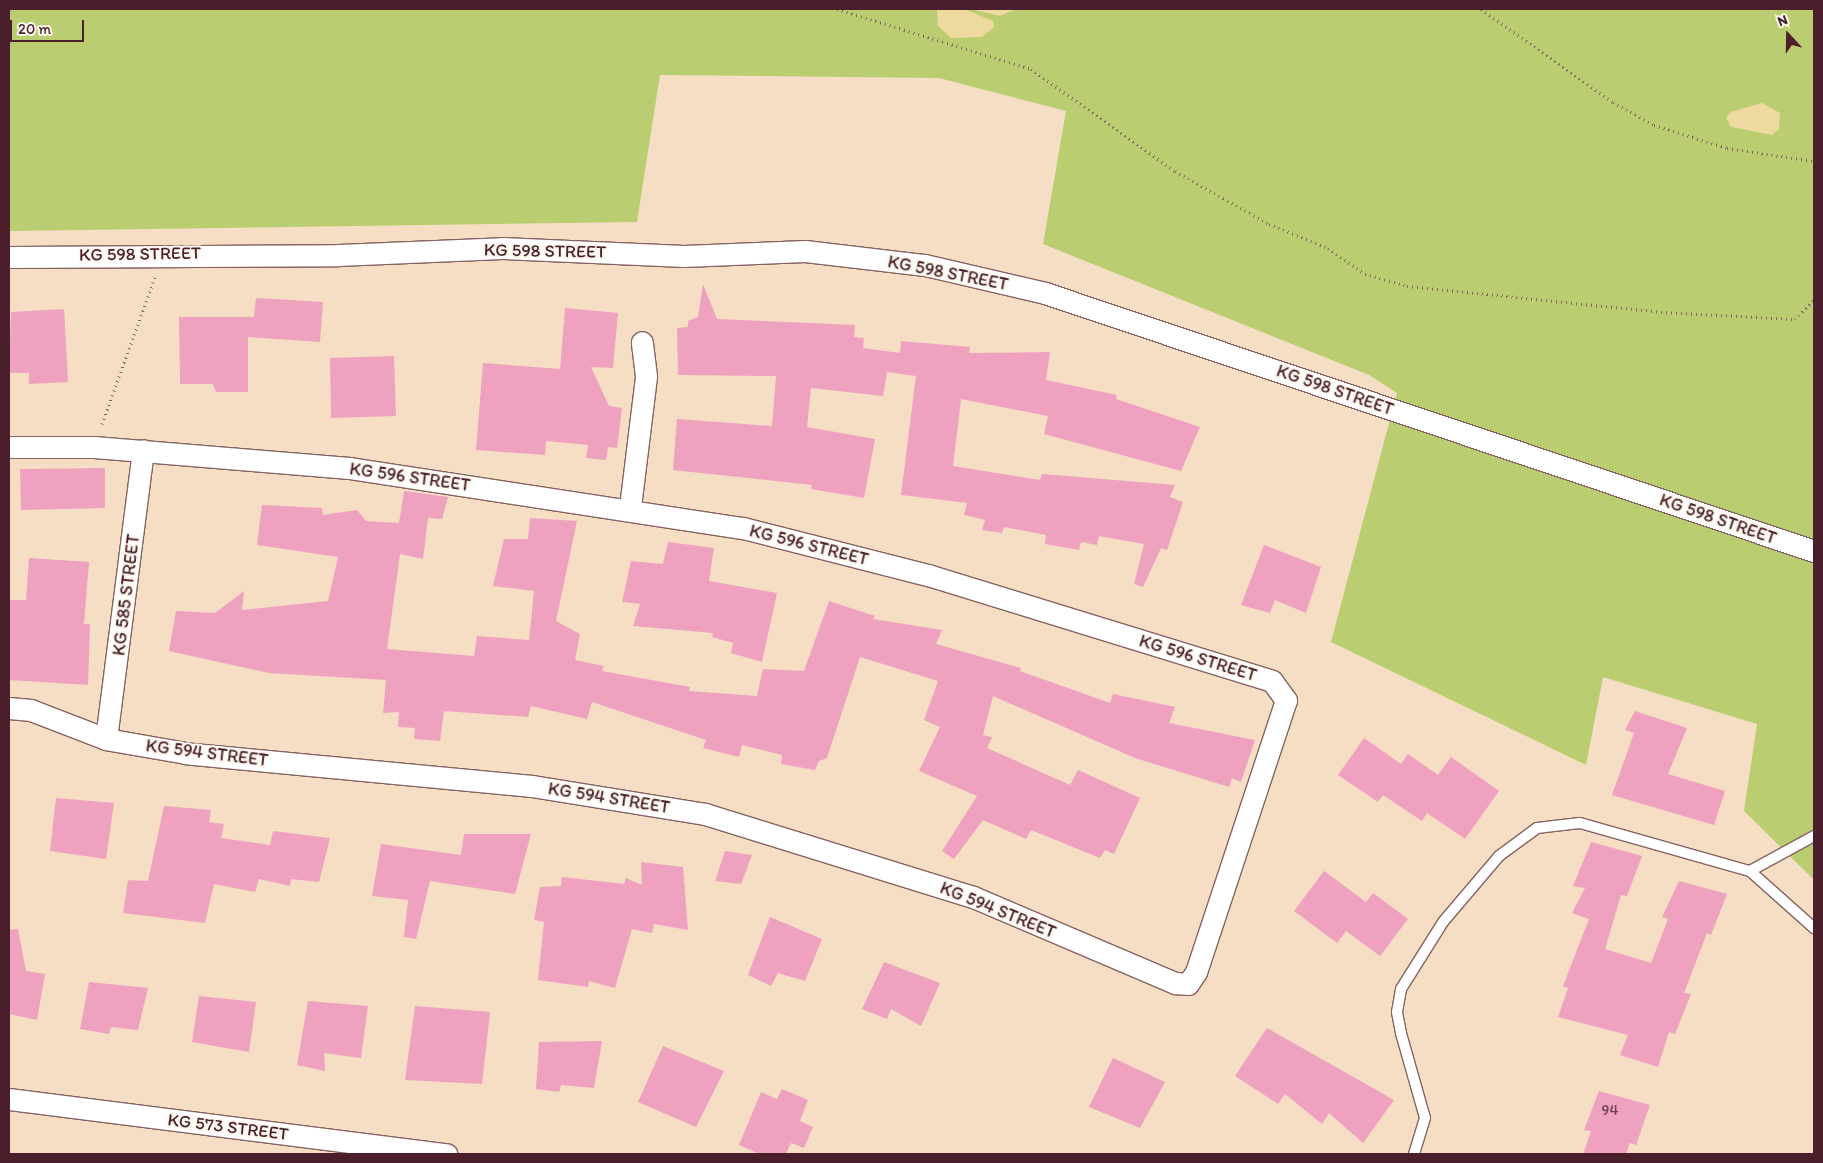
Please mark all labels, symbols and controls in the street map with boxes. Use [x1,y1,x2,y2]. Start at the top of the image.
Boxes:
scale bar [12,10,86,42]
north arrow [1763,10,1813,60]
text: N [1775,11,1790,30]
text: 20 m [18,20,51,38]
street label: KG 598 STREET [484,239,606,263]
street label: KG 598 STREET [79,242,201,266]
street label: KG 598 STREET [886,251,1010,295]
street label: KG 598 STREET [1274,360,1396,420]
street label: KG 596 STREET [348,458,472,496]
street label: KG 598 STREET [1657,489,1779,549]
street label: KG 596 STREET [747,520,871,570]
street label: KG 585 STREET [108,533,144,657]
street label: KG 596 STREET [1137,630,1259,686]
street label: KG 594 STREET [145,735,269,771]
street label: KG 594 STREET [547,778,671,818]
street label: KG 594 STREET [937,877,1059,943]
house number: 94 [1602,1102,1618,1120]
street label: KG 573 STREET [166,1109,290,1145]

